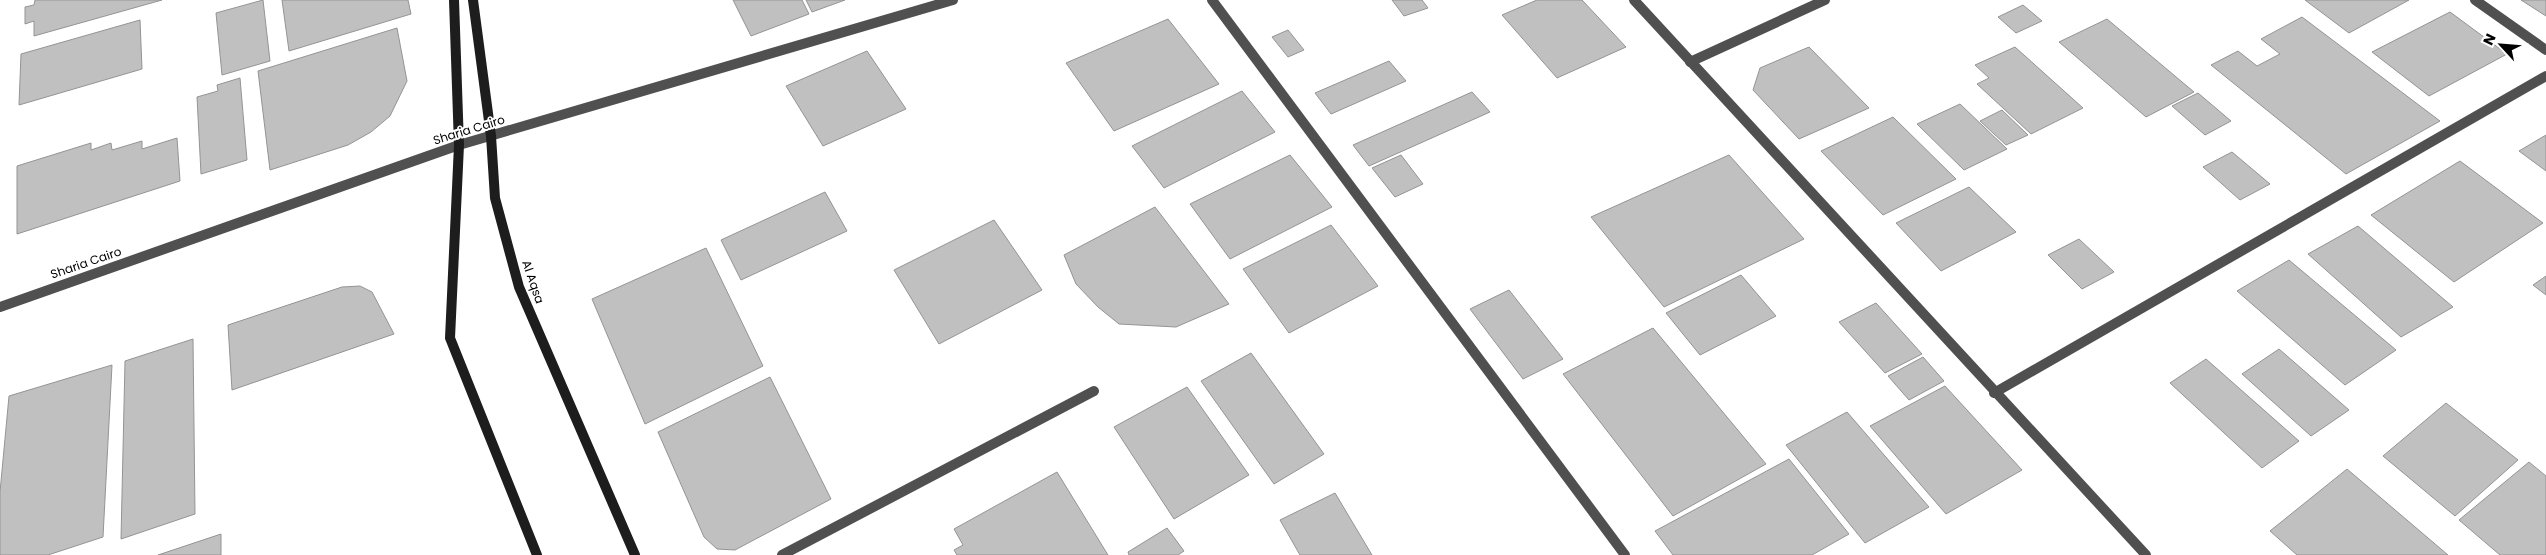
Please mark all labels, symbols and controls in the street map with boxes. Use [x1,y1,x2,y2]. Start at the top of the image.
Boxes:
north arrow [2476,20,2526,70]
text: N [2478,30,2501,48]
street label: Sharia Cairo [431,110,507,148]
street label: Sharia Cairo [48,242,124,283]
street label: Al Aqsa [518,258,549,306]

